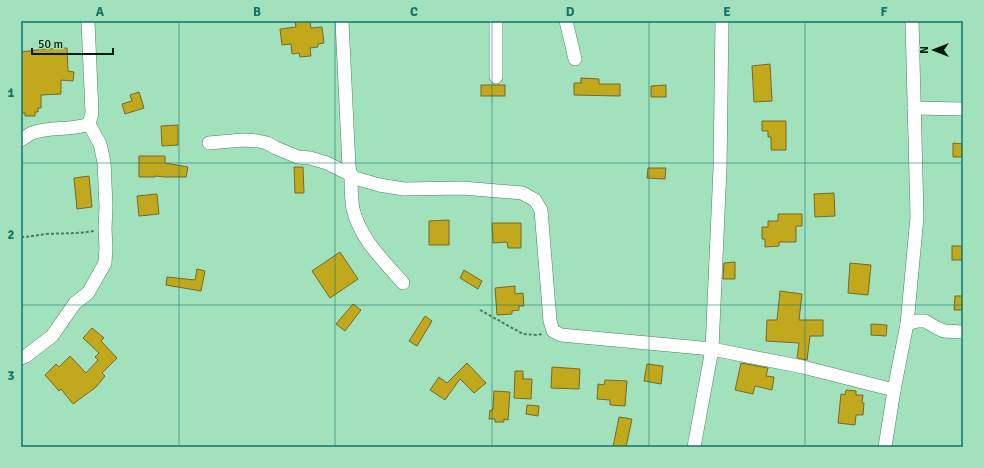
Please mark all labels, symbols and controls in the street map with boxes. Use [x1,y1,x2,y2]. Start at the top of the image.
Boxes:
text: A [96,4,105,20]
text: B [253,4,261,20]
text: C [410,4,418,20]
text: D [566,4,575,20]
text: E [723,4,731,20]
text: F [881,4,888,20]
scale bar [32,30,113,56]
north arrow [914,30,954,70]
text: 50 m [38,37,63,52]
text: N [918,46,931,54]
text: 1 [7,85,15,101]
text: 2 [7,227,15,243]
text: 3 [7,368,15,384]

